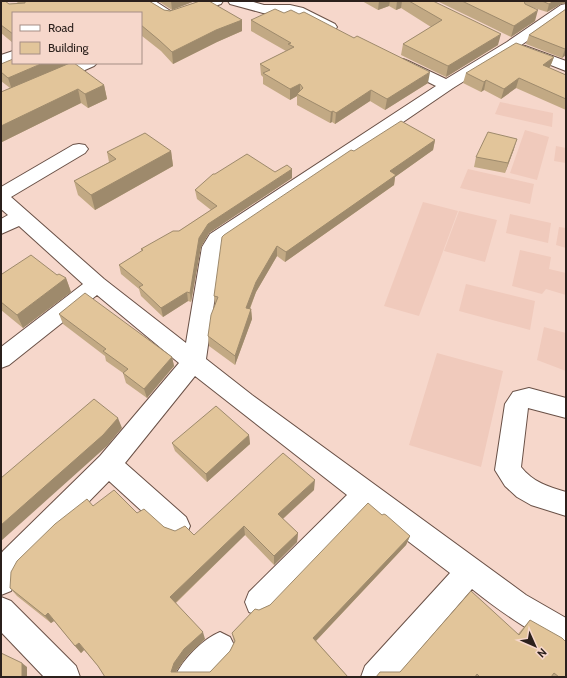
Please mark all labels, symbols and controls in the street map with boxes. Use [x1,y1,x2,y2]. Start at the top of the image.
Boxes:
legend [12,12,142,64]
text: Road [48,20,74,35]
text: Building [48,40,90,55]
north arrow [515,626,555,666]
text: N [534,645,550,661]

